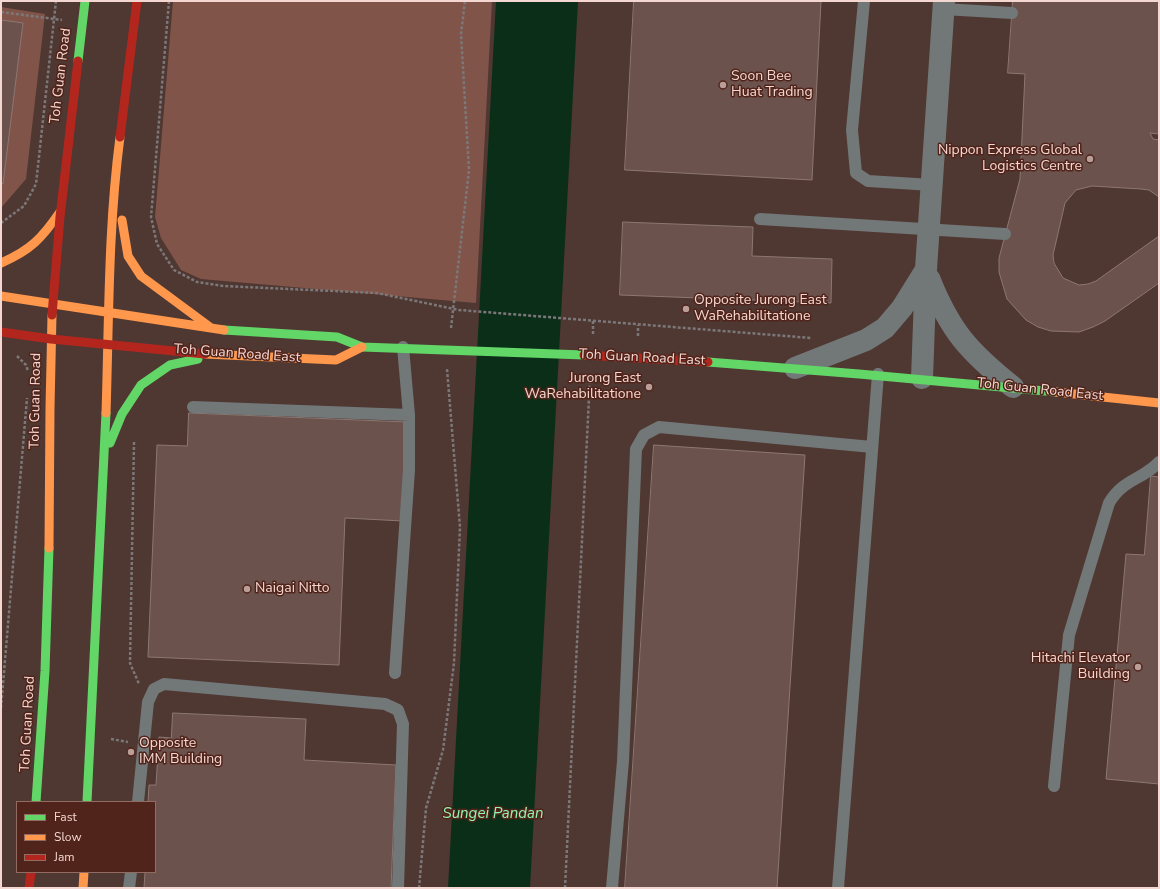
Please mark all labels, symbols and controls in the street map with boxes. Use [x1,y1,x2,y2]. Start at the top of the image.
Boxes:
street label: Toh Guan Road [47,27,75,125]
place label: Soon Bee Huat Trading [731,69,813,102]
marker: Soon Bee Huat Trading [718,80,728,90]
place label: Nippon Express Global Logistics Centre [938,143,1082,176]
marker: Nippon Express Global Logistics Centre [1085,154,1095,164]
place label: Opposite Jurong East WaRehabilitatione [694,293,827,326]
marker: Opposite Jurong East WaRehabilitatione [681,304,691,314]
street label: Toh Guan Road East [173,341,301,367]
street label: Toh Guan Road East [578,346,706,370]
street label: Toh Guan Road [27,353,45,449]
place label: Jurong East WaRehabilitatione [524,371,641,404]
street label: Toh Guan Road East [976,375,1104,405]
marker: Jurong East WaRehabilitatione [644,382,654,392]
place label: Naigai Nitto [255,581,329,597]
marker: Naigai Nitto [242,584,252,594]
place label: Hitachi Elevator Building [1031,651,1130,684]
marker: Hitachi Elevator Building [1133,662,1143,672]
street label: Toh Guan Road [17,676,39,772]
place label: Opposite IMM Building [139,736,222,768]
marker: Opposite IMM Building [126,747,136,757]
legend [16,801,156,873]
water label: Sungei Pandan [442,805,544,823]
text: Fast [54,809,77,825]
text: Slow [54,829,82,845]
text: Jam [54,849,75,865]

